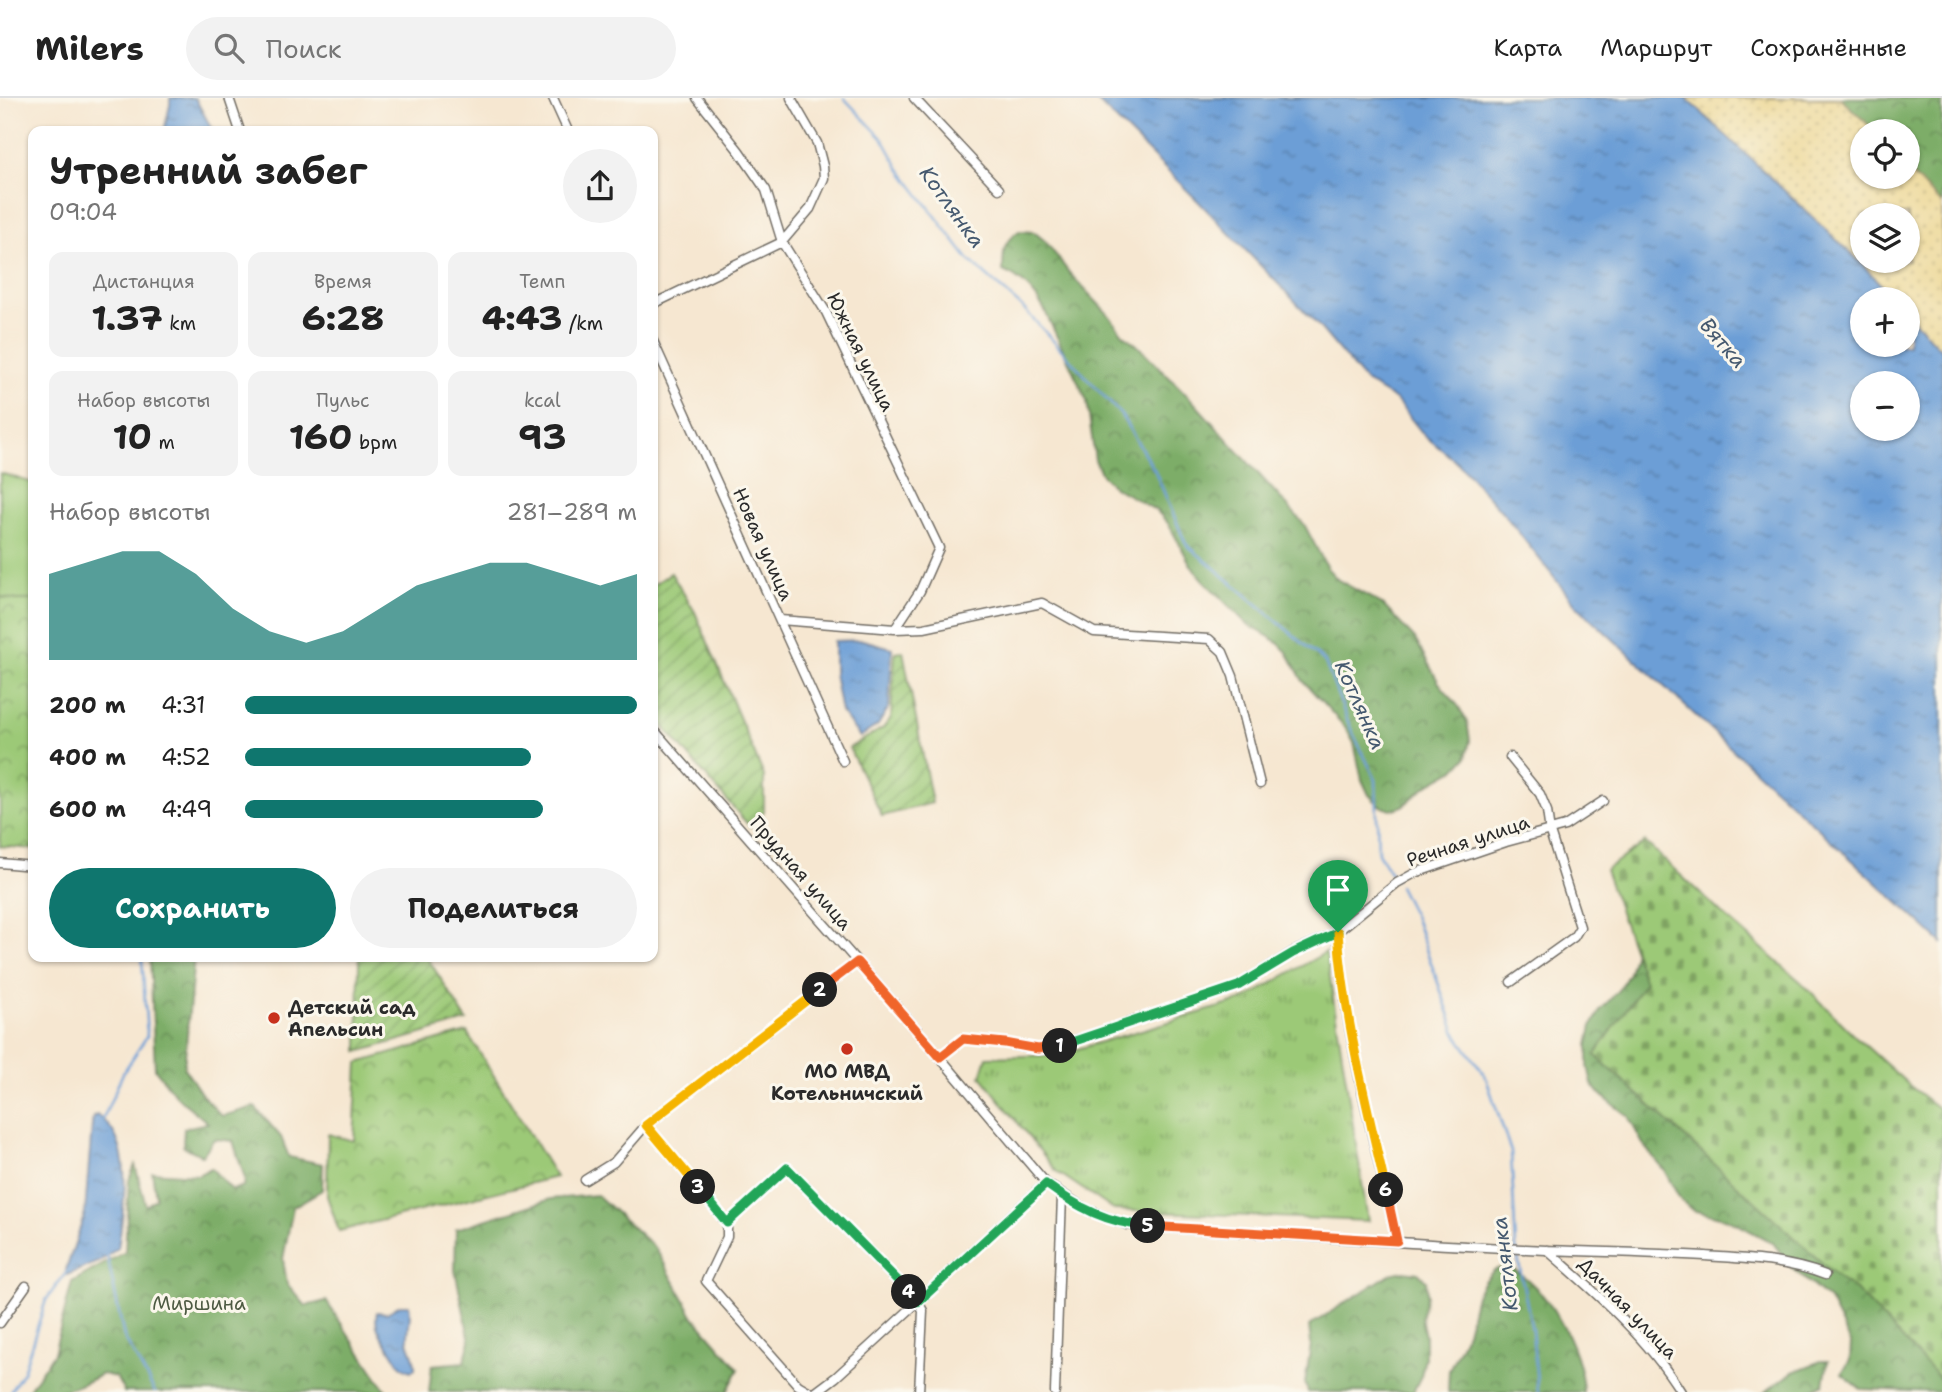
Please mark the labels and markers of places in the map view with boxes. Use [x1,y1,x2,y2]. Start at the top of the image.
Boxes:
pin [1308,860,1368,932]
pin: 2 [802,972,838,1008]
place label: Детский сад Апельсин [288,995,416,1042]
marker: Детский сад Апельсин [266,1010,282,1026]
pin: 1 [1042,1028,1078,1063]
marker: МО МВД Котельничский [839,1041,855,1057]
place label: МО МВД Котельничский [771,1059,923,1106]
pin: 3 [680,1170,716,1204]
pin: 6 [1368,1172,1404,1208]
pin: 5 [1130,1208,1166,1244]
pin: 4 [892,1274,926,1310]

